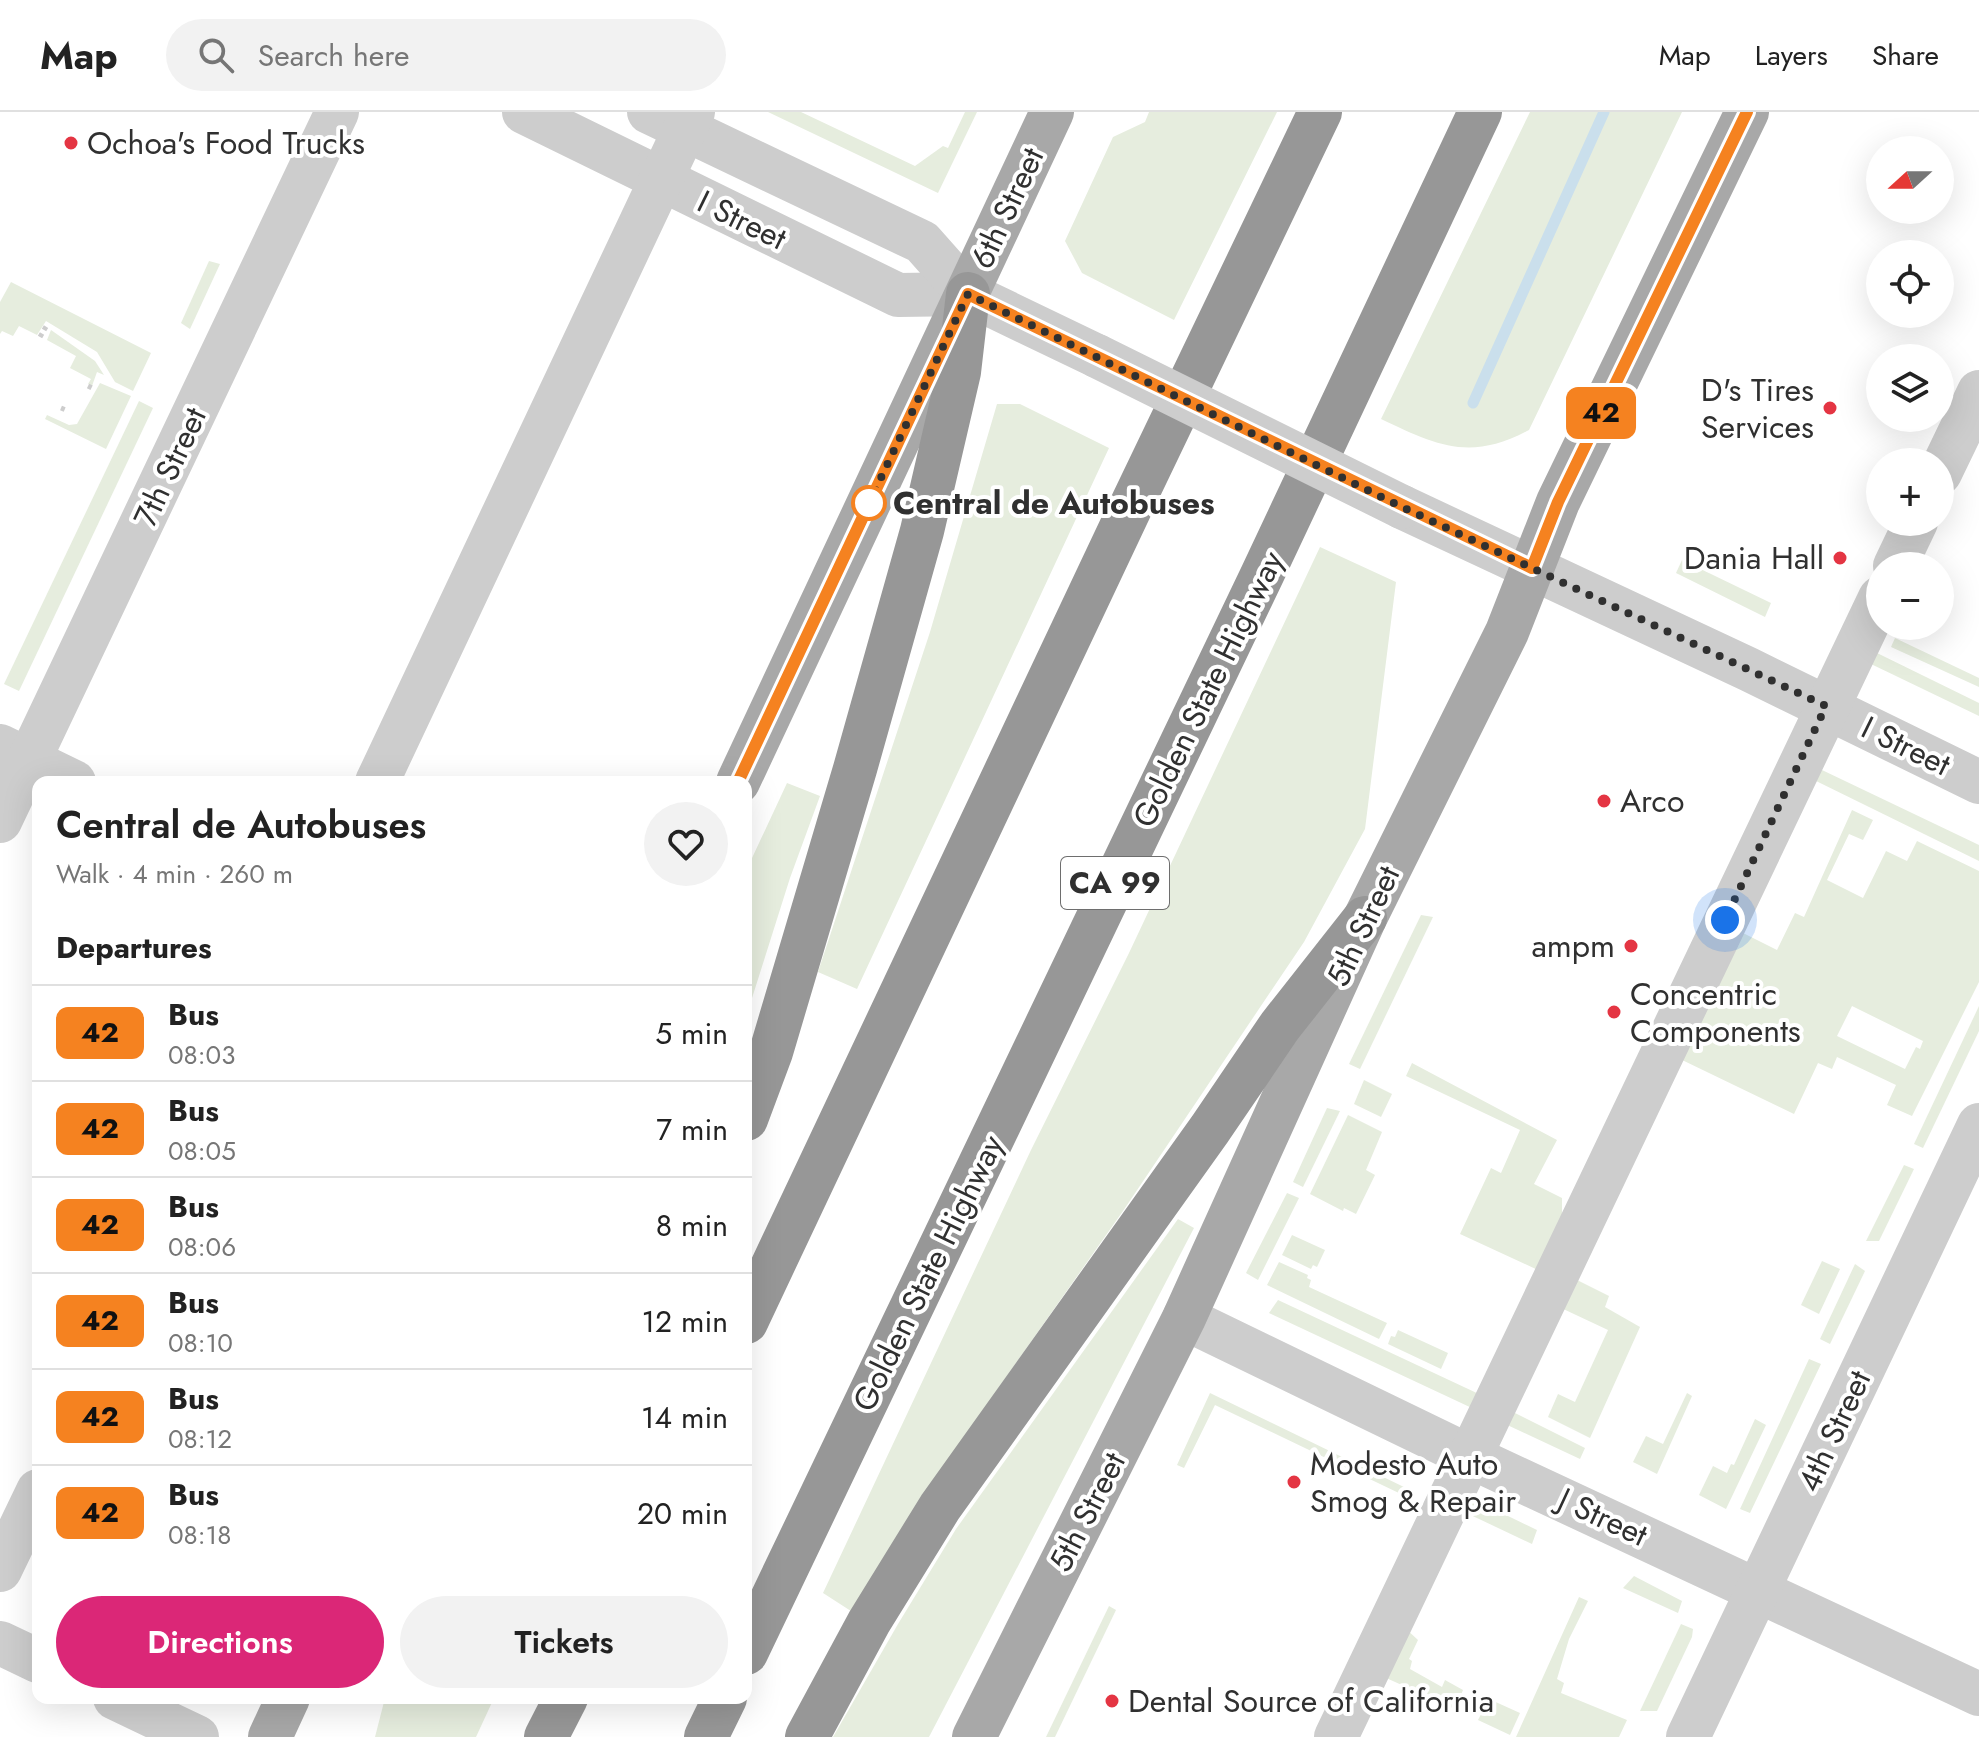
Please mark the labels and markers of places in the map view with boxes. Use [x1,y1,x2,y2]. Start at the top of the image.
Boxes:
place label: Ochoa's Food Trucks [87,120,365,166]
marker: Ochoa's Food Trucks [62,134,80,152]
place label: D's Tires Services [1701,367,1814,450]
marker: D's Tires Services [1821,399,1839,417]
place label: Central de Autobuses [893,480,1215,526]
marker: Central de Autobuses [852,486,886,520]
place label: Dania Hall [1684,535,1824,581]
marker: Dania Hall [1831,549,1849,567]
place label: Arco [1620,778,1684,824]
marker: Arco [1595,792,1613,810]
place label: ampm [1531,923,1615,969]
marker: ampm [1622,937,1640,955]
place label: Concentric Components [1630,971,1801,1054]
marker: Concentric Components [1605,1003,1623,1021]
place label: Modesto Auto Smog & Repair [1310,1441,1516,1524]
marker: Modesto Auto Smog & Repair [1285,1473,1303,1491]
place label: Dental Source of California [1128,1678,1494,1724]
marker: Dental Source of California [1103,1692,1121,1710]

